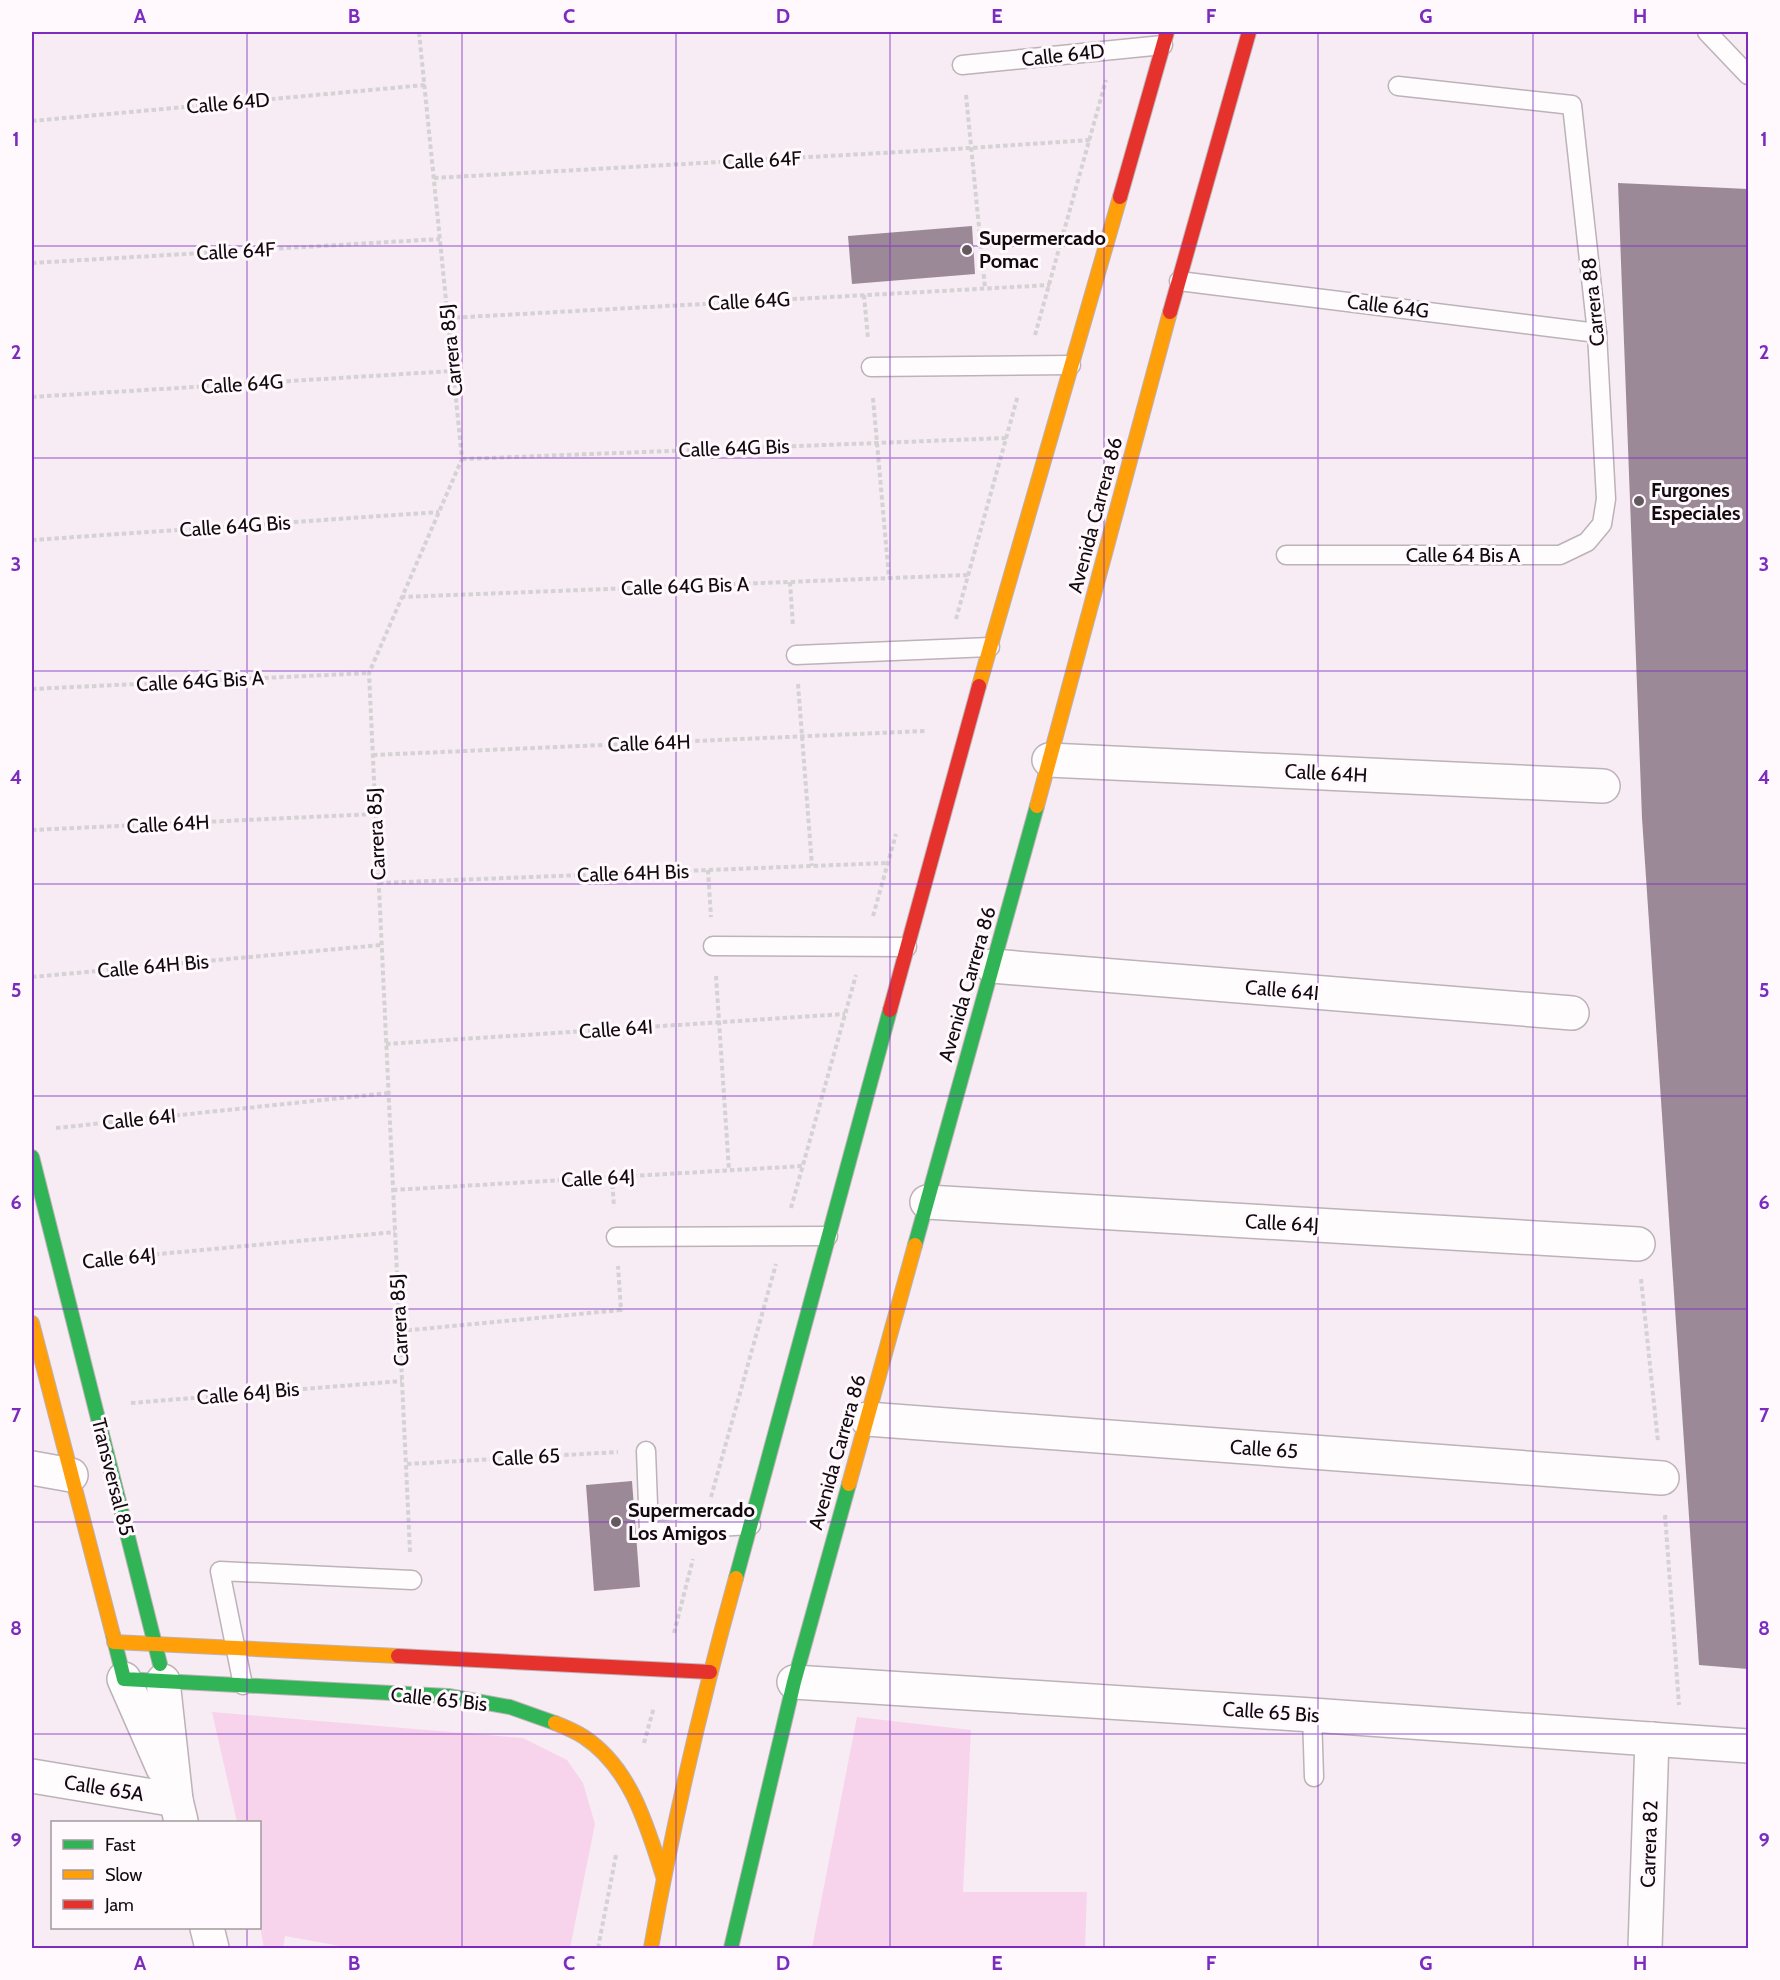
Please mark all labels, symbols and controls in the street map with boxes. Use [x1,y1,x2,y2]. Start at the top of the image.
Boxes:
text: A [134,4,147,28]
text: B [348,4,360,28]
text: C [563,4,575,28]
text: D [776,4,790,28]
text: E [991,4,1003,28]
text: F [1206,4,1217,28]
text: G [1419,4,1433,28]
text: H [1633,4,1647,28]
street label: Calle 64D [1020,39,1106,71]
street label: Calle 64D [185,87,271,119]
text: 1 [12,127,20,151]
text: 1 [1760,127,1768,151]
street label: Calle 64F [722,146,803,174]
place label: Supermercado Pomac [979,226,1106,273]
street label: Calle 64F [196,237,277,265]
marker: Supermercado Pomac [960,243,974,257]
street label: Carrera 88 [1576,256,1610,348]
street label: Calle 64G [707,287,791,315]
street label: Calle 64G [1346,289,1430,323]
street label: Carrera 85J [434,303,468,397]
text: 2 [11,340,21,364]
text: 2 [1759,340,1769,364]
street label: Calle 64G [200,369,284,399]
street label: Calle 64G Bis [678,434,790,462]
street label: Avenida Carrera 86 [1063,434,1127,596]
place label: Furgones Especiales [1651,478,1740,525]
marker: Furgones Especiales [1632,494,1646,508]
street label: Calle 64G Bis [179,510,291,542]
street label: Calle 64 Bis A [1406,543,1521,567]
text: 3 [11,552,21,576]
text: 3 [1759,552,1769,576]
street label: Calle 64G Bis A [621,572,750,600]
street label: Calle 64G Bis A [135,666,265,696]
street label: Calle 64H [607,730,691,756]
street label: Calle 64H [1284,759,1368,787]
text: 4 [10,765,22,789]
text: 4 [1758,765,1770,789]
street label: Carrera 85J [362,787,390,881]
street label: Calle 64H [126,810,210,838]
street label: Calle 64H Bis [577,859,689,887]
street label: Avenida Carrera 86 [933,904,1001,1064]
street label: Calle 64H Bis [96,949,210,983]
street label: Calle 64I [1244,975,1320,1005]
text: 5 [11,978,21,1002]
text: 5 [1759,978,1769,1002]
street label: Calle 64I [578,1014,654,1044]
street label: Calle 64I [101,1103,177,1135]
street label: Calle 64J [560,1164,636,1192]
text: 6 [10,1190,22,1214]
text: 6 [1758,1190,1770,1214]
street label: Calle 64J [1244,1209,1320,1237]
street label: Calle 64J [81,1242,157,1274]
street label: Carrera 85J [385,1273,413,1367]
street label: Avenida Carrera 86 [803,1372,871,1532]
street label: Calle 64J Bis [196,1377,300,1409]
text: 7 [11,1403,22,1427]
text: 7 [1759,1403,1770,1427]
street label: Transversal 85 [87,1416,139,1538]
street label: Calle 65 [1229,1435,1299,1463]
street label: Calle 65 [491,1443,561,1471]
place label: Supermercado Los Amigos [628,1498,755,1545]
marker: Supermercado Los Amigos [609,1515,623,1529]
text: 8 [10,1616,22,1640]
text: 8 [1758,1616,1770,1640]
street label: Calle 65 Bis [389,1682,489,1716]
street label: Calle 65 Bis [1222,1697,1320,1727]
street label: Calle 65A [62,1770,146,1806]
street label: Carrera 82 [1635,1800,1663,1888]
legend [51,1821,261,1929]
text: 9 [10,1828,22,1852]
text: 9 [1758,1828,1770,1852]
text: Fast [105,1834,136,1856]
text: Slow [105,1864,142,1886]
text: Jam [104,1894,134,1916]
text: A [134,1951,147,1975]
text: B [348,1951,360,1975]
text: C [563,1951,575,1975]
text: D [776,1951,790,1975]
text: E [991,1951,1003,1975]
text: F [1206,1951,1217,1975]
text: G [1419,1951,1433,1975]
text: H [1633,1951,1647,1975]

